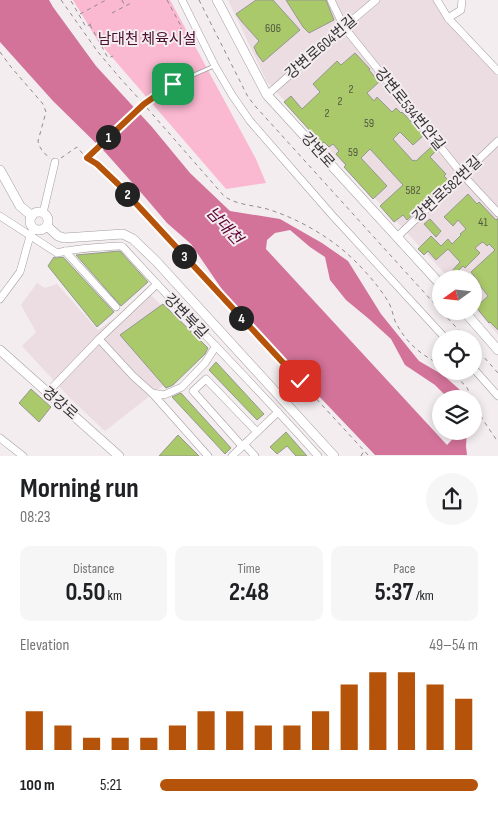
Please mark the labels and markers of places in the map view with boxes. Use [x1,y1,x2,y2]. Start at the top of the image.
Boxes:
pin [152,63,194,105]
pin: 1 [96,124,120,150]
pin: 2 [114,182,140,206]
pin: 3 [172,244,196,268]
pin: 4 [228,306,254,330]
pin [279,360,321,402]

